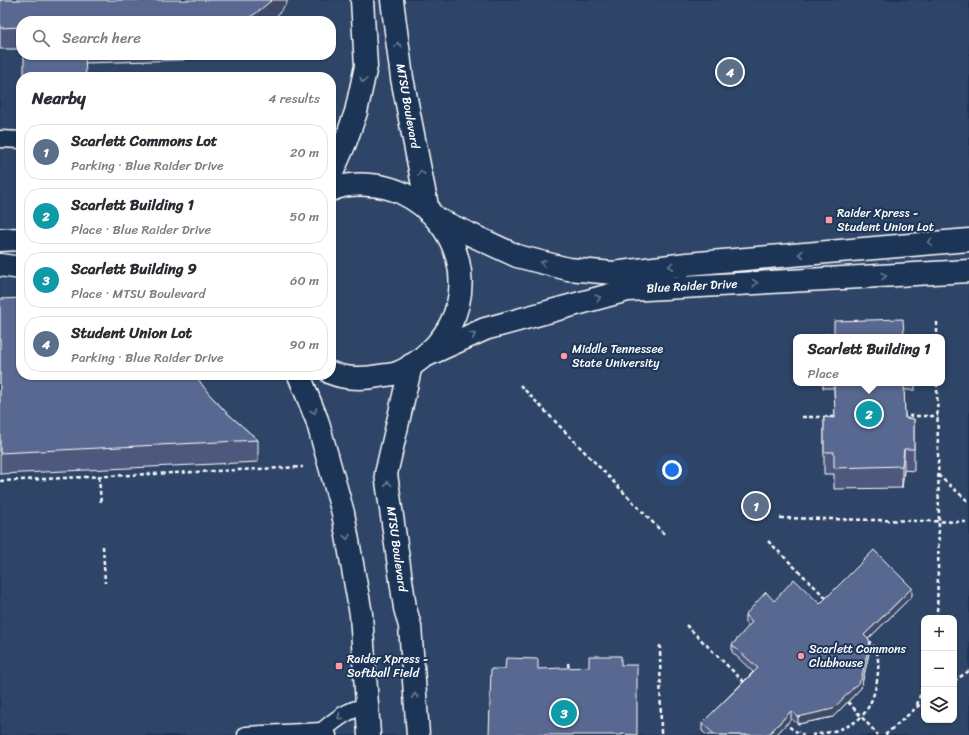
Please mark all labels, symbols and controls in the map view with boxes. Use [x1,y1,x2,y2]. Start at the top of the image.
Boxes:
search box [16,16,336,60]
text: Search here [62,25,141,51]
icon: search [30,27,52,49]
one-way arrow [394,41,403,48]
pin: 4 [717,57,743,87]
street label: MTSU Boulevard [390,62,427,152]
one-way arrow [359,77,367,84]
text: Nearby [32,83,86,113]
text: 4 results [268,87,320,110]
text: Scarlett Commons Lot [71,128,217,154]
text: 1 [43,141,49,164]
text: 20 m [290,141,319,164]
text: Parking · Blue Raider Drive [71,154,224,177]
one-way arrow [417,169,425,176]
text: Scarlett Building 1 [71,192,194,218]
place label: Raider Xpress - Student Union Lot [837,202,934,238]
text: 2 [42,205,50,228]
text: 50 m [289,205,319,228]
marker: Raider Xpress - Student Union Lot [824,215,834,225]
text: Place · Blue Raider Drive [71,218,211,241]
one-way arrow [927,238,933,247]
one-way arrow [798,249,804,258]
text: Scarlett Building 9 [71,256,197,282]
one-way arrow [539,259,546,267]
one-way arrow [668,261,674,270]
text: 3 [42,269,50,292]
text: 60 m [290,269,319,292]
one-way arrow [881,272,887,281]
street label: Blue Raider Drive [646,273,738,299]
one-way arrow [752,279,758,288]
text: Place · MTSU Boulevard [71,282,205,305]
one-way arrow [594,294,601,303]
text: Student Union Lot [71,320,192,346]
one-way arrow [470,331,477,339]
text: 4 [42,333,50,356]
text: 90 m [289,333,319,356]
popup [793,334,945,386]
text: Scarlett Building 1 [808,336,930,362]
place label: Middle Tennessee State University [572,338,664,374]
text: Parking · Blue Raider Drive [71,346,224,369]
marker: Middle Tennessee State University [559,351,569,361]
text: Place [808,362,839,385]
pin: 2 [856,399,882,429]
one-way arrow [309,408,317,415]
your location [662,460,682,480]
one-way arrow [384,481,393,487]
pin: 1 [743,491,769,521]
street label: MTSU Boulevard [380,505,414,595]
one-way arrow [342,533,351,540]
map controls [921,615,957,723]
button: + [921,615,957,651]
place label: Scarlett Commons Clubhouse [809,638,907,674]
place label: Raider Xpress - Softball Field [347,648,429,684]
marker: Scarlett Commons Clubhouse [796,651,806,661]
button: − [921,651,957,687]
marker: Raider Xpress - Softball Field [334,661,344,671]
button: layers [921,687,957,723]
one-way arrow [410,693,419,699]
pin: 3 [551,698,577,728]
one-way arrow [337,712,344,719]

